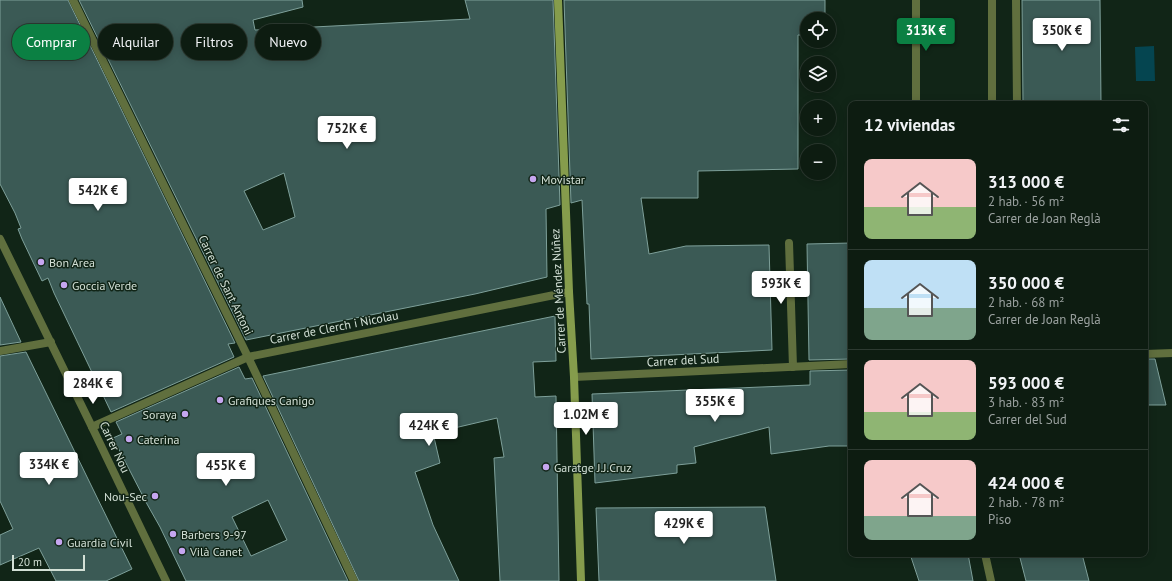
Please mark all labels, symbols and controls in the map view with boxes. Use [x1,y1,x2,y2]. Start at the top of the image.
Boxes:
map controls [800,12,836,180]
button: locate [800,12,836,48]
pin: 313K € [893,18,959,52]
pin: 350K € [1029,18,1095,52]
text: 313K € [906,22,946,39]
text: 350K € [1042,22,1082,39]
chip: Comprar [12,24,90,60]
chip: Alquilar [98,24,173,60]
chip: Filtros [181,24,247,60]
chip: Nuevo [255,24,321,60]
button: layers [800,56,836,92]
button: + [800,100,836,136]
text: 12 viviendas [864,114,955,136]
icon: filters [1110,114,1132,136]
pin: 752K € [314,116,380,150]
text: 752K € [327,120,367,137]
button: − [800,144,836,180]
text: 313 000 € [988,171,1064,193]
place label: Movistar [541,172,585,187]
marker: Movistar [528,174,538,184]
icon: home [896,175,944,223]
pin: 542K € [65,178,131,212]
text: 542K € [78,182,118,199]
text: 2 hab. · 56 m² [988,193,1064,210]
text: Carrer de Joan Reglà [988,210,1101,227]
street label: Carrer de Méndez Núñez [547,228,569,354]
street label: Carrer de Sant Antoni [195,233,257,337]
place label: Bon Area [49,255,95,270]
marker: Bon Area [36,257,46,267]
pin: 593K € [748,271,814,305]
text: 350 000 € [988,272,1064,294]
text: 593K € [761,275,801,292]
icon: home [896,276,944,324]
place label: Goccia Verde [72,278,137,293]
marker: Goccia Verde [59,280,69,290]
text: 2 hab. · 68 m² [988,294,1064,311]
street label: Carrer de Clerch i Nicolau [268,307,400,347]
text: Carrer de Joan Reglà [988,311,1101,328]
street label: Carrer del Sud [646,351,720,369]
pin: 284K € [60,371,126,405]
text: 593 000 € [988,372,1064,394]
text: 284K € [73,375,113,392]
icon: home [896,376,944,424]
pin: 355K € [682,389,748,423]
place label: Grafiques Canigo [228,393,314,408]
text: 355K € [695,393,735,410]
text: 3 hab. · 83 m² [988,394,1064,411]
marker: Grafiques Canigo [215,395,225,405]
pin: 1.02M € [549,402,623,436]
text: 1.02M € [563,406,609,423]
place label: Soraya [143,407,177,422]
marker: Soraya [180,409,190,419]
text: Carrer del Sud [988,411,1067,428]
pin: 424K € [396,413,462,447]
text: 424K € [409,417,449,434]
street label: Carrer Nou [97,419,133,475]
place label: Caterina [137,432,179,447]
marker: Caterina [124,434,134,444]
pin: 334K € [16,452,82,486]
pin: 455K € [193,453,259,487]
text: 334K € [29,456,69,473]
text: 455K € [206,457,246,474]
place label: Garatge J.J.Cruz [554,460,632,475]
marker: Garatge J.J.Cruz [541,462,551,472]
text: 424 000 € [988,472,1064,494]
icon: home [896,476,944,524]
place label: Nou-Sec [104,489,148,504]
marker: Nou-Sec [150,491,160,501]
text: 2 hab. · 78 m² [988,494,1064,511]
pin: 429K € [651,511,717,545]
text: Piso [988,511,1011,528]
text: 429K € [664,515,704,532]
place label: Barbers 9-97 [181,527,247,542]
marker: Barbers 9-97 [168,529,178,539]
place label: Guardia Civil [67,535,133,550]
marker: Guardia Civil [54,537,64,547]
place label: Vilà Canet [189,544,242,559]
marker: Vilà Canet [177,546,187,556]
scale bar [12,553,85,572]
text: 20 m [18,555,42,569]

